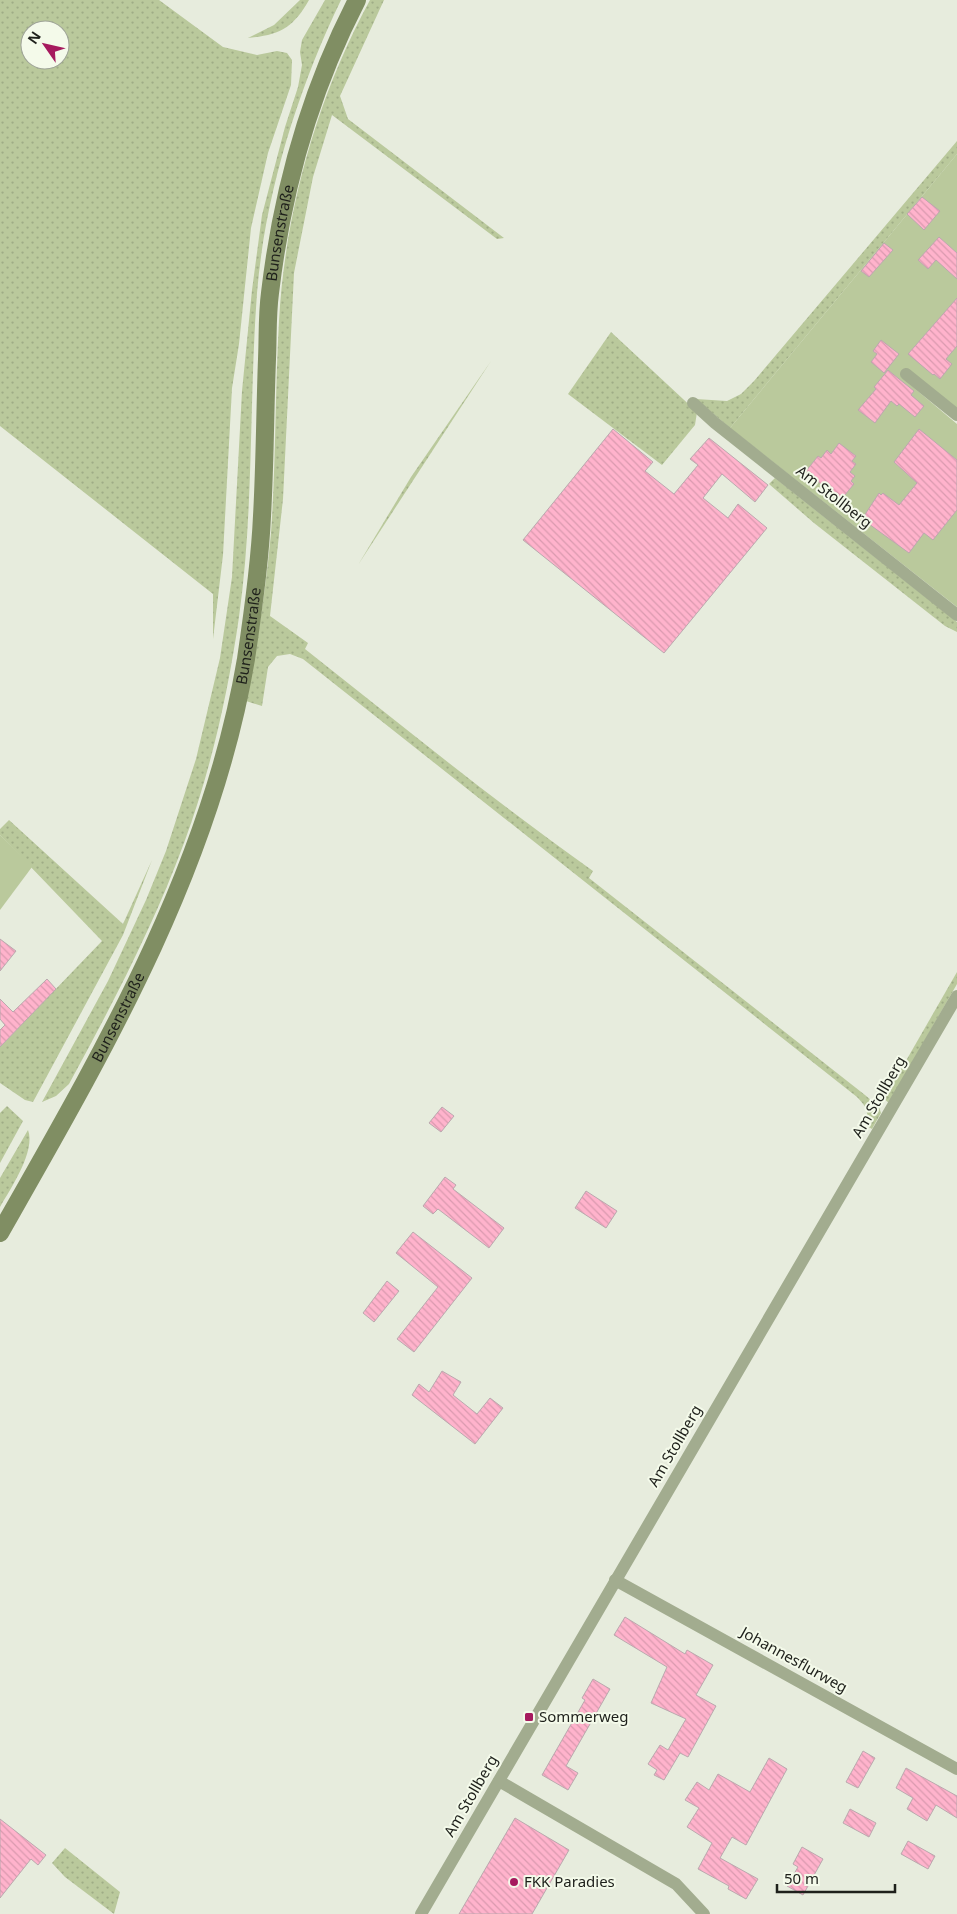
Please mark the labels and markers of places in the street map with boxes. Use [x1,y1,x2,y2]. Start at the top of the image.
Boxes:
place label: Sommerweg [539,1706,629,1726]
marker: Sommerweg [523,1711,535,1723]
place label: FKK Paradies [524,1871,615,1891]
marker: FKK Paradies [508,1876,520,1888]

